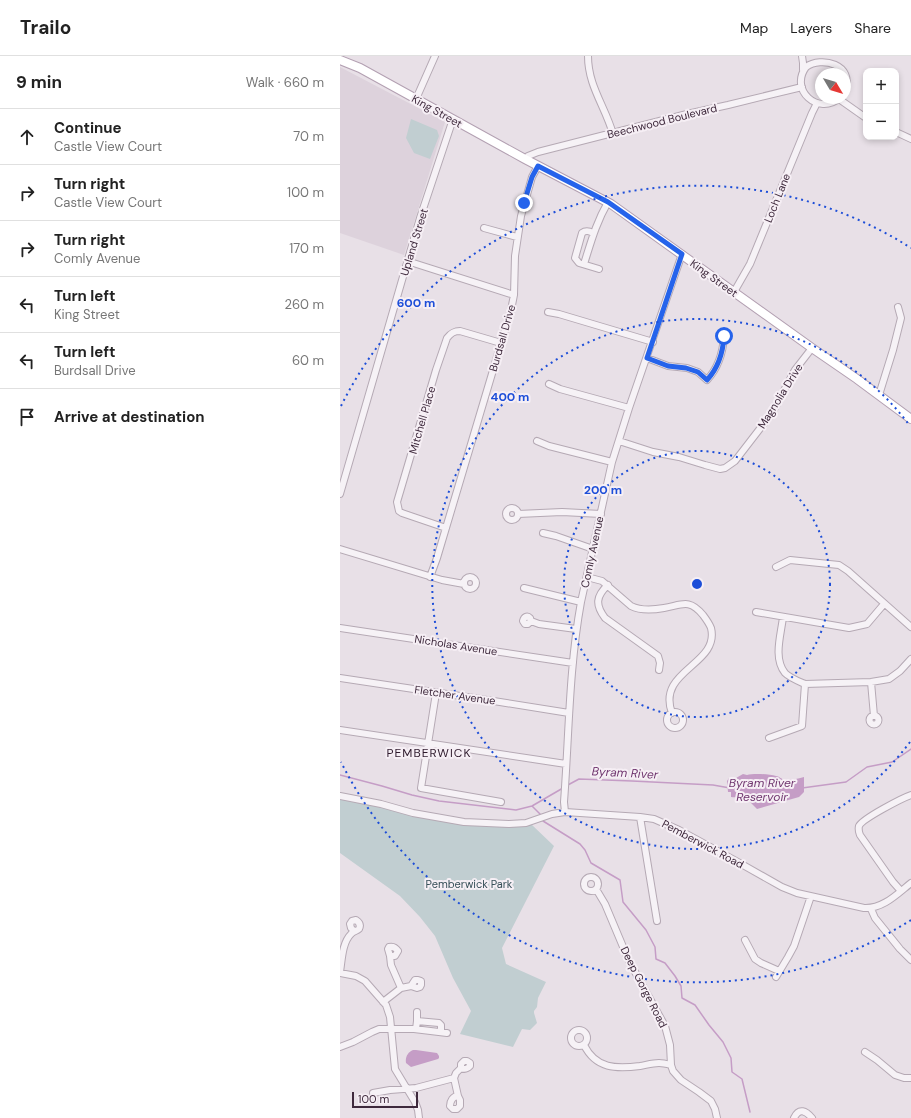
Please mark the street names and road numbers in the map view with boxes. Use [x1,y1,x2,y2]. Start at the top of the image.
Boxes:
street label: King Street [409,91,465,131]
street label: Beechwood Boulevard [605,101,719,141]
street label: Loch Lane [761,171,793,225]
street label: Upland Street [397,207,431,277]
street label: King Street [687,256,741,300]
street label: Burdsall Drive [486,303,518,373]
street label: Magnolia Drive [754,361,806,431]
street label: Mitchell Place [406,384,438,456]
street label: Comly Avenue [578,515,606,589]
street label: Nicholas Avenue [414,632,498,658]
street label: Fletcher Avenue [414,682,496,708]
street label: Pemberwick Road [660,817,746,872]
street label: Deep Gorge Road [617,944,671,1030]

